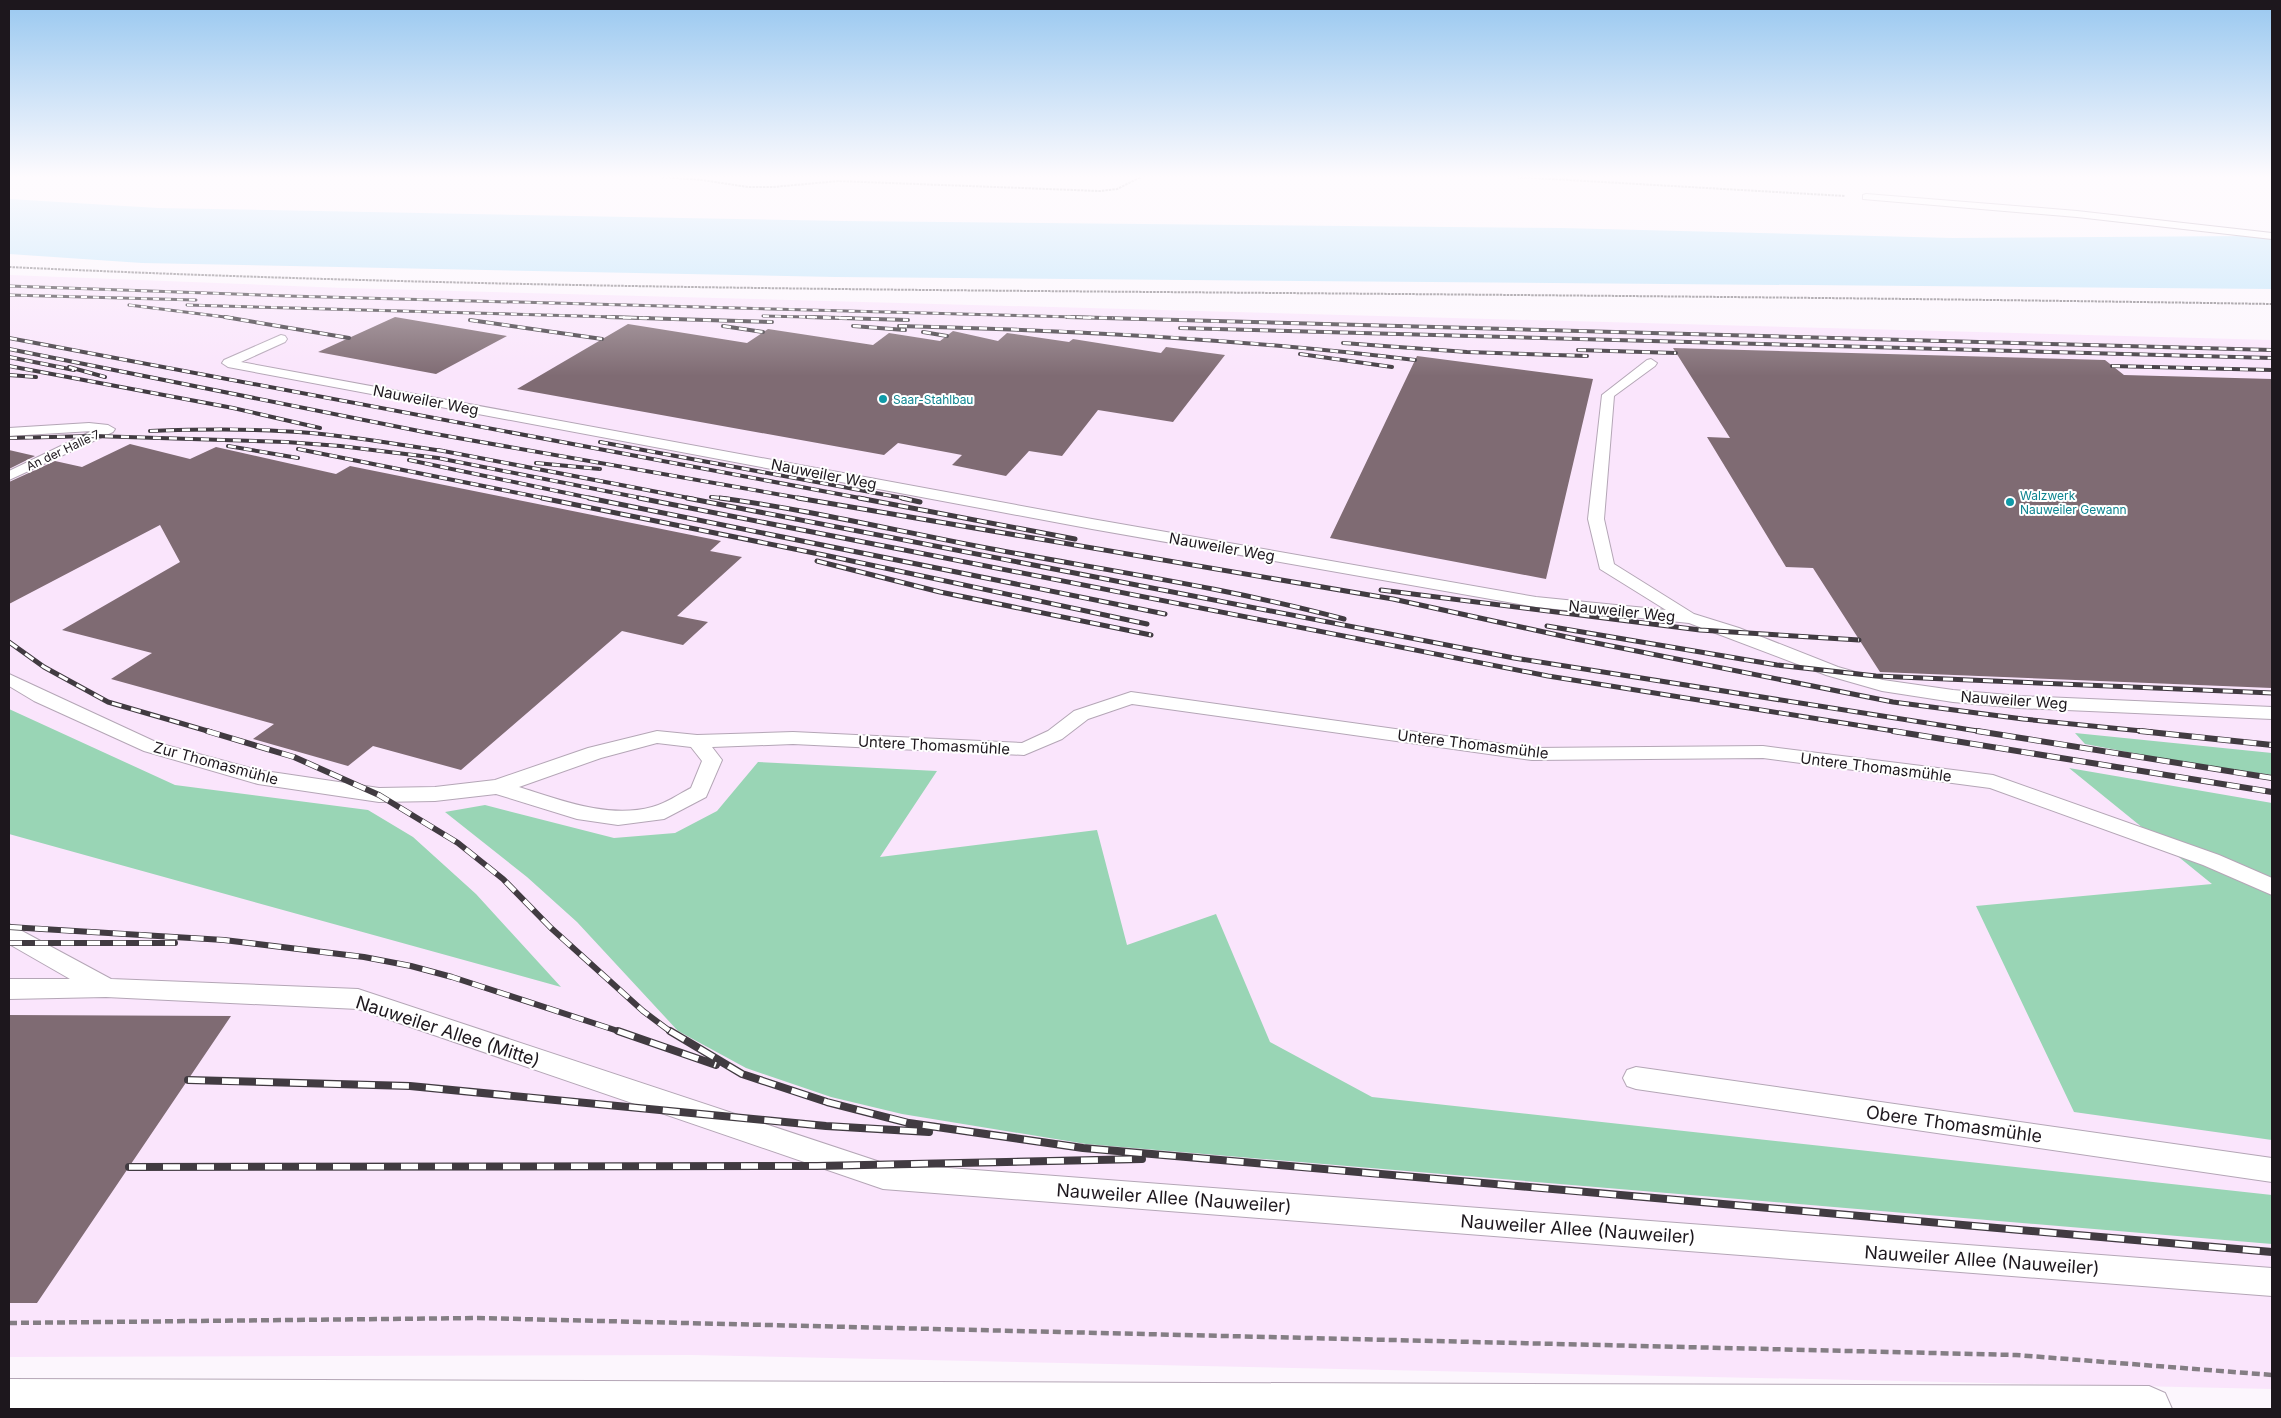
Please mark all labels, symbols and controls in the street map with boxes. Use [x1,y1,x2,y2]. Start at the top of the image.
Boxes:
street label: Nauweiler Weg [372,380,480,420]
place label: Saar-Stahlbau [893,392,973,407]
marker: Saar-Stahlbau [877,393,889,405]
street label: An der Halle 7 [24,426,102,474]
street label: Nauweiler Weg [770,454,878,494]
place label: Walzwerk Nauweiler Gewann [2020,488,2127,517]
marker: Walzwerk Nauweiler Gewann [2004,496,2016,508]
street label: Nauweiler Weg [1168,528,1276,566]
street label: Nauweiler Weg [1568,596,1676,626]
street label: Nauweiler Weg [1960,687,2068,713]
street label: Untere Thomasmühle [1396,725,1550,763]
street label: Untere Thomasmühle [858,732,1010,758]
street label: Zur Thomasmühle [152,737,280,789]
street label: Untere Thomasmühle [1799,748,1953,786]
street label: Nauweiler Allee (Mitte) [353,991,543,1071]
street label: Obere Thomasmühle [1865,1101,2043,1147]
street label: Nauweiler Allee (Nauweiler) [1056,1179,1292,1217]
street label: Nauweiler Allee (Nauweiler) [1460,1210,1696,1248]
street label: Nauweiler Allee (Nauweiler) [1864,1241,2100,1279]

